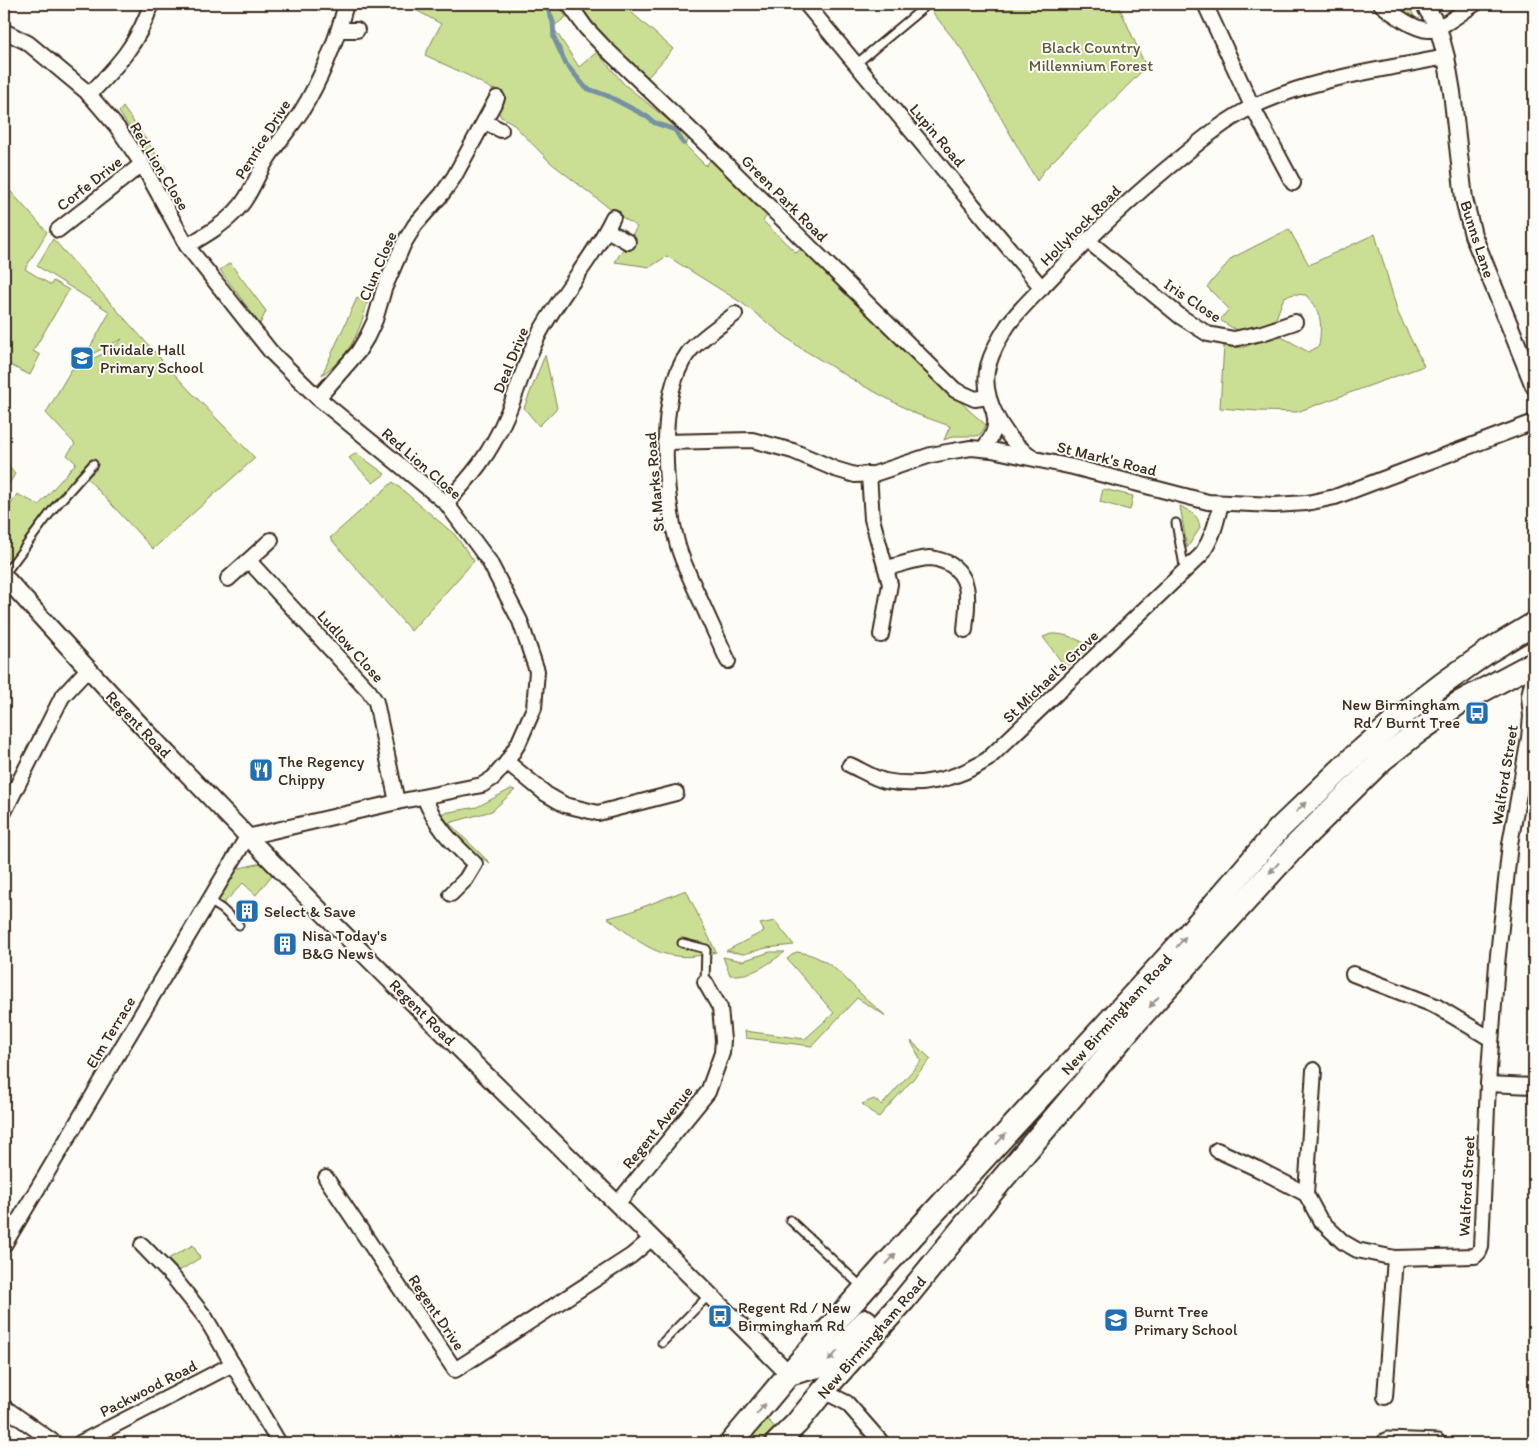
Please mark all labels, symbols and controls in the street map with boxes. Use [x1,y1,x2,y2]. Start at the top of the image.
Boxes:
park label: Black Country Millennium Forest [1029,38,1153,75]
street label: Penrice Drive [230,96,294,183]
street label: Lupin Road [906,100,970,171]
street label: Red Lion Close [126,119,193,214]
street label: Green Park Road [737,151,832,246]
street label: Corfe Drive [53,152,126,215]
street label: Hollyhock Road [1036,181,1125,270]
street label: Bunns Lane [1456,198,1499,281]
street label: Clun Close [354,228,401,304]
street label: Iris Close [1160,274,1225,327]
street label: Deal Drive [489,324,532,396]
place label: Tividale Hall Primary School [100,340,204,377]
school or university icon: Tividale Hall Primary School [69,345,95,371]
street label: Red Lion Close [378,423,466,503]
street label: St Marks Road [641,431,668,532]
street label: St Mark's Road [1055,437,1159,480]
street label: Ludlow Close [313,606,388,686]
street label: St Michael's Grove [998,626,1102,727]
street label: Regent Road [102,687,175,762]
place label: New Birmingham Rd / Burnt Tree [1342,695,1461,732]
bus stop icon: New Birmingham Rd / Burnt Tree [1464,700,1490,726]
street label: Walford Street [1487,723,1522,827]
place label: The Regency Chippy [278,752,365,789]
restaurant icon: The Regency Chippy [248,757,274,783]
one-way arrow [1295,802,1307,814]
one-way arrow [1269,861,1280,874]
building icon: Select & Save [234,898,260,924]
place label: Select & Save [264,902,356,921]
place label: Nisa Today's B&G News [302,926,387,963]
building icon: Nisa Today's B&G News [272,931,298,957]
one-way arrow [1176,935,1187,948]
street label: New Birmingham Road [1057,950,1176,1079]
street label: Regent Road [385,975,460,1050]
street label: Elm Terrace [82,993,139,1072]
one-way arrow [1148,995,1160,1007]
street label: Regent Avenue [618,1082,697,1173]
one-way arrow [995,1134,1007,1146]
street label: Walford Street [1454,1135,1479,1237]
one-way arrow [886,1253,897,1266]
street label: Regent Drive [404,1271,469,1354]
street label: New Birmingham Road [813,1272,930,1403]
place label: Regent Rd / New Birmingham Rd [738,1298,851,1335]
place label: Burnt Tree Primary School [1134,1302,1238,1339]
bus stop icon: Regent Rd / New Birmingham Rd [707,1303,733,1329]
school or university icon: Burnt Tree Primary School [1103,1307,1129,1333]
one-way arrow [827,1350,839,1362]
street label: Packwood Road [97,1356,200,1421]
one-way arrow [755,1403,766,1415]

